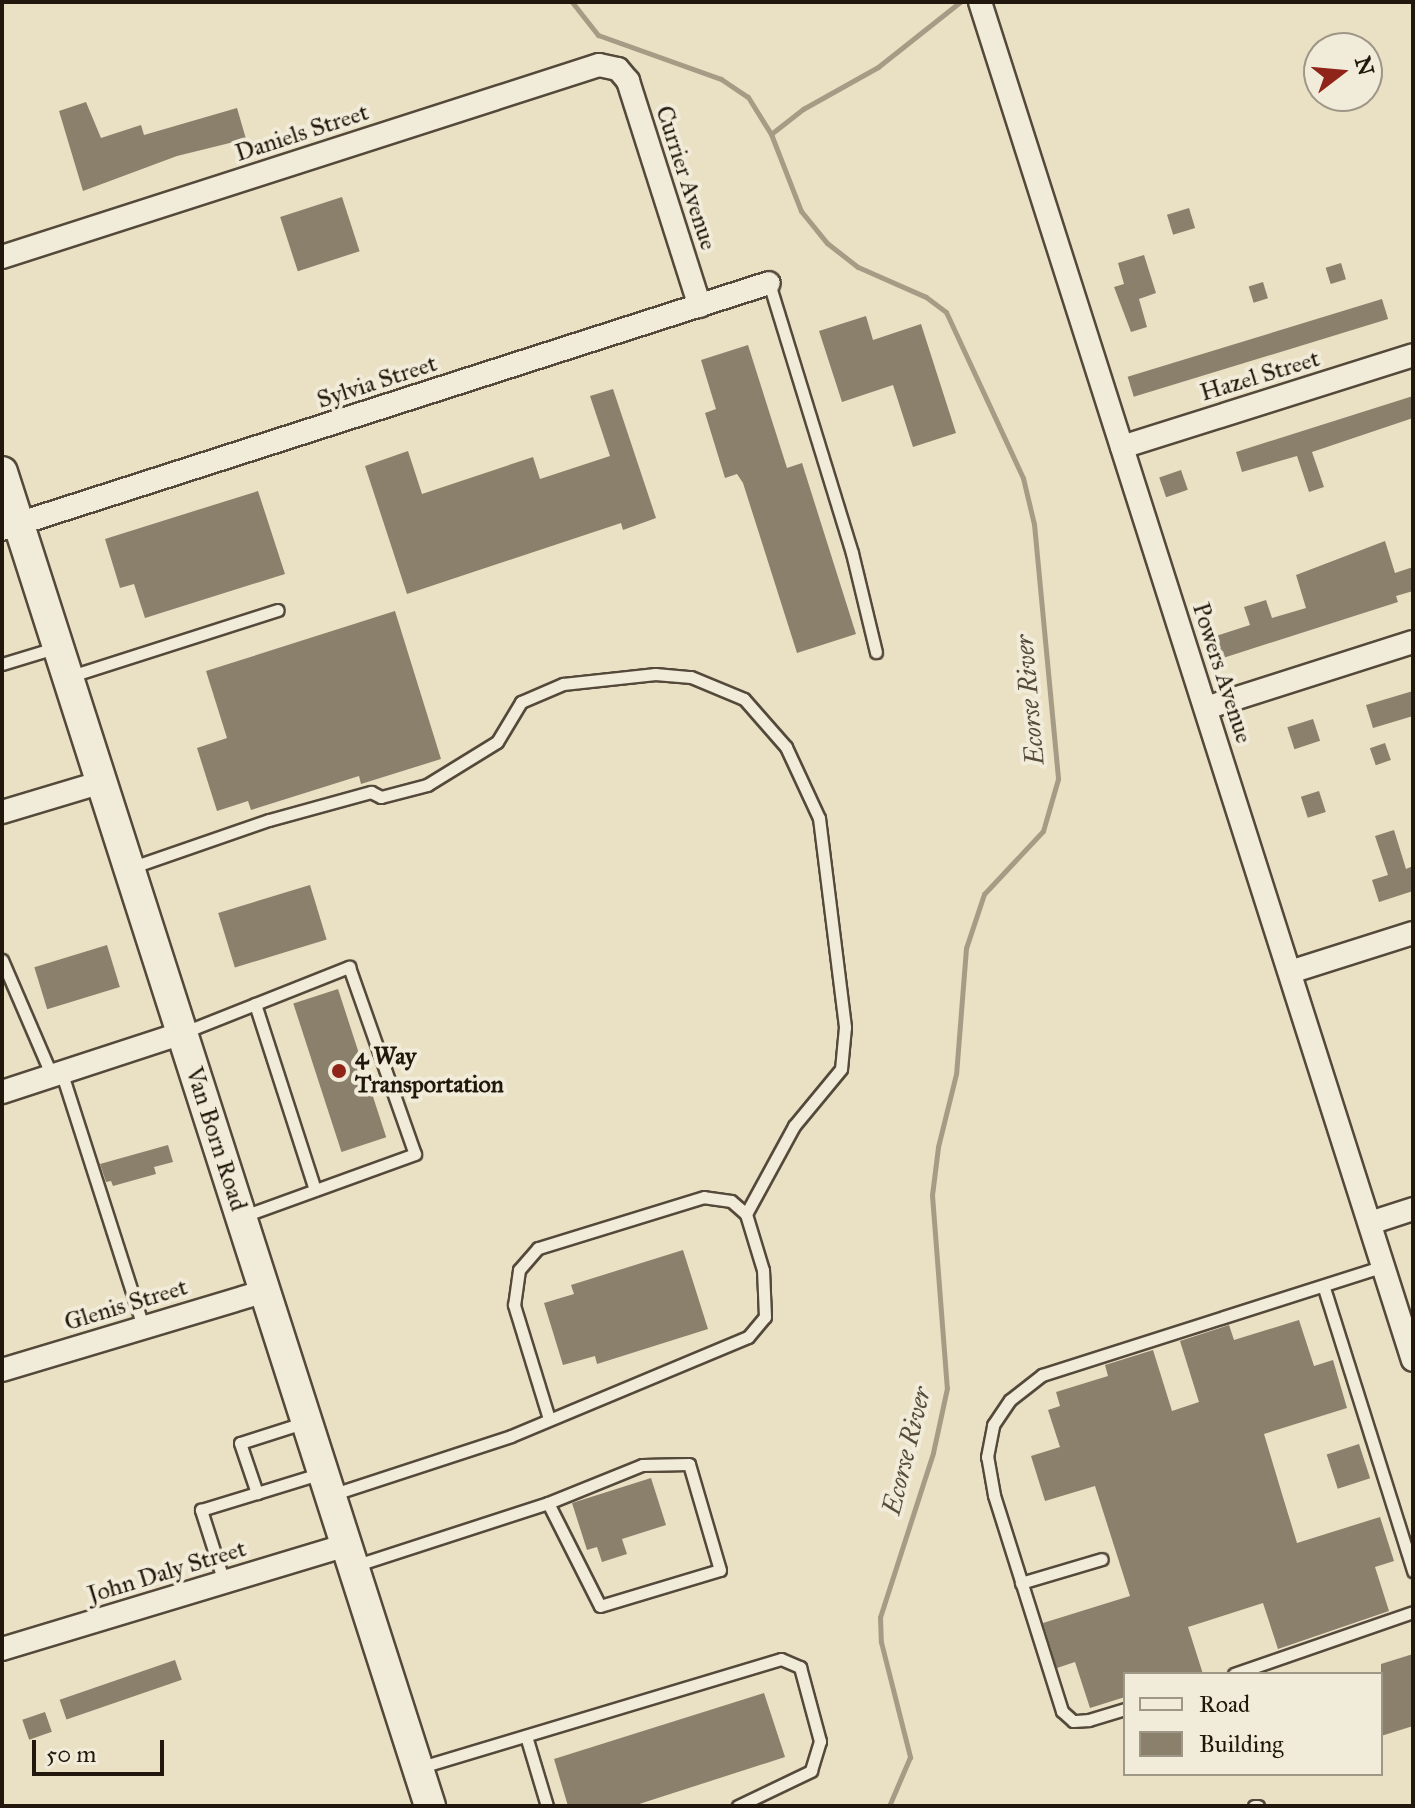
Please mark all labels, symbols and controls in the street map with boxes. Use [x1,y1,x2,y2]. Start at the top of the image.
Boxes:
north arrow [1303,32,1383,112]
text: N [1349,53,1380,78]
street label: Daniels Street [232,98,372,168]
street label: Currier Avenue [649,102,723,254]
street label: Hazel Street [1197,344,1323,408]
street label: Sylvia Street [314,349,440,415]
street label: Powers Avenue [1186,599,1258,747]
water label: Ecorse River [1009,633,1051,767]
place label: 4 Way Transportation [355,1043,504,1099]
marker: 4 Way Transportation [330,1062,348,1080]
street label: Van Born Road [179,1063,253,1215]
street label: Glenis Street [61,1273,191,1337]
water label: Ecorse River [876,1384,938,1518]
street label: John Daly Street [84,1534,250,1610]
legend [1123,1672,1383,1776]
text: Road [1199,1689,1250,1719]
scale bar [36,1724,168,1774]
text: Building [1199,1729,1284,1759]
text: 50 m [46,1739,96,1769]

